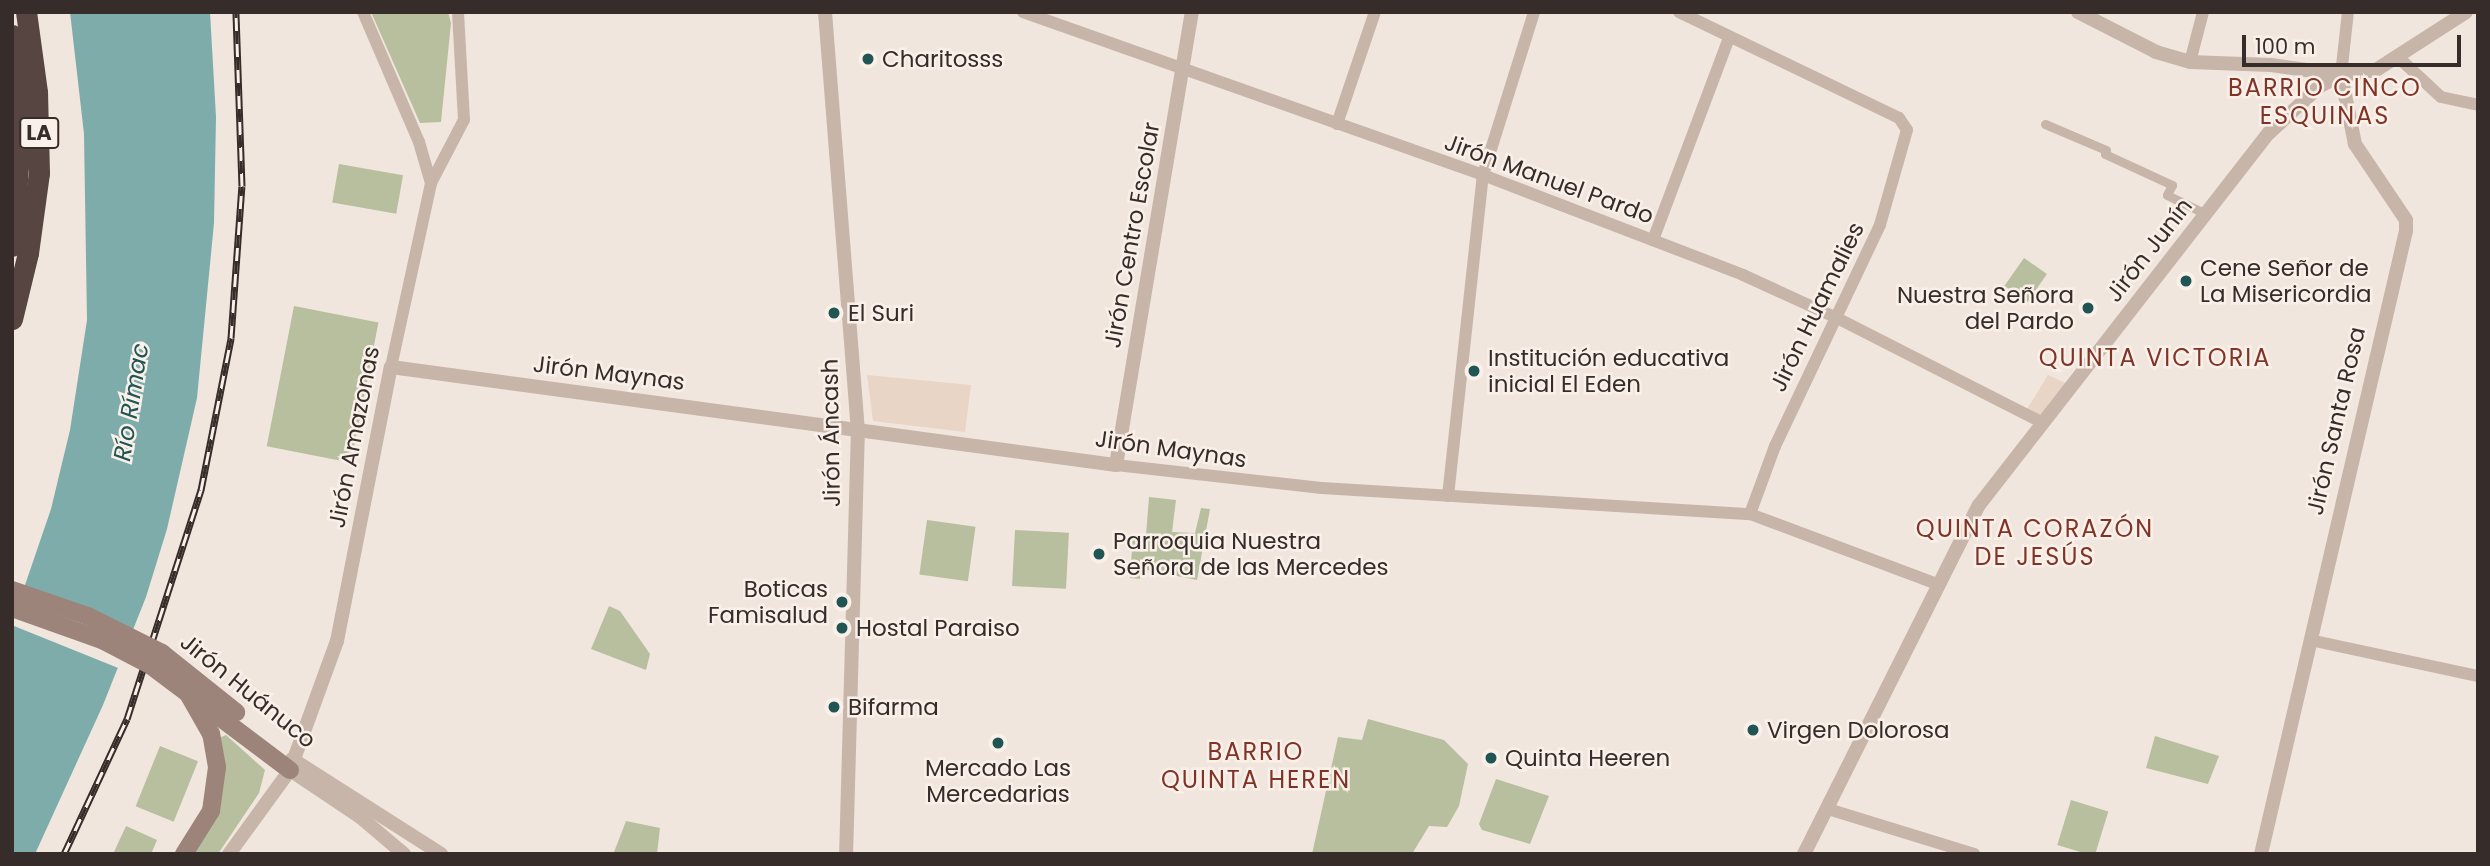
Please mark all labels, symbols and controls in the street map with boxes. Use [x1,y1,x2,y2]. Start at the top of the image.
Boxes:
scale bar [2245,21,2464,65]
text: 100 m [2255,32,2315,61]
place label: Charitosss [882,45,1003,73]
marker: Charitosss [860,51,876,67]
district label: BARRIO CINCO ESQUINAS [2230,74,2420,130]
road number: LA [18,116,60,150]
street label: Jirón Centro Escolar [1099,120,1165,350]
street label: Jirón Manuel Pardo [1441,128,1657,230]
street label: Jirón Junín [2100,193,2198,307]
street label: Jirón Huamalies [1764,218,1870,396]
place label: Cene Señor de La Misericordia [2200,254,2372,308]
marker: Cene Señor de La Misericordia [2178,273,2194,289]
place label: Nuestra Señora del Pardo [1897,281,2074,335]
place label: El Suri [848,299,914,327]
marker: Nuestra Señora del Pardo [2080,300,2096,316]
marker: El Suri [826,305,842,321]
street label: Jirón Santa Rosa [2301,324,2371,518]
water label: Río Rímac [107,341,155,463]
street label: Jirón Amazonas [323,344,385,530]
place label: Institución educativa inicial El Eden [1488,344,1729,398]
district label: QUINTA VICTORIA [2041,344,2269,372]
street label: Jirón Maynas [532,350,686,396]
street label: Jirón Áncash [816,359,846,507]
marker: Institución educativa inicial El Eden [1466,363,1482,379]
street label: Jirón Maynas [1094,425,1248,473]
district label: QUINTA CORAZÓN DE JESÚS [1918,515,2152,571]
place label: Parroquia Nuestra Señora de las Mercedes [1113,527,1388,581]
marker: Parroquia Nuestra Señora de las Mercedes [1091,546,1107,562]
place label: Boticas Famisalud [708,575,828,629]
marker: Boticas Famisalud [834,594,850,610]
place label: Hostal Paraiso [856,614,1020,642]
marker: Hostal Paraiso [834,620,850,636]
street label: Jirón Huánuco [175,628,321,754]
place label: Bifarma [848,693,939,721]
marker: Bifarma [826,699,842,715]
place label: Virgen Dolorosa [1767,716,1950,744]
marker: Virgen Dolorosa [1745,722,1761,738]
marker: Mercado Las Mercedarias [990,735,1006,751]
district label: BARRIO QUINTA HEREN [1162,738,1350,794]
place label: Quinta Heeren [1505,744,1670,772]
marker: Quinta Heeren [1483,750,1499,766]
place label: Mercado Las Mercedarias [925,754,1071,808]

